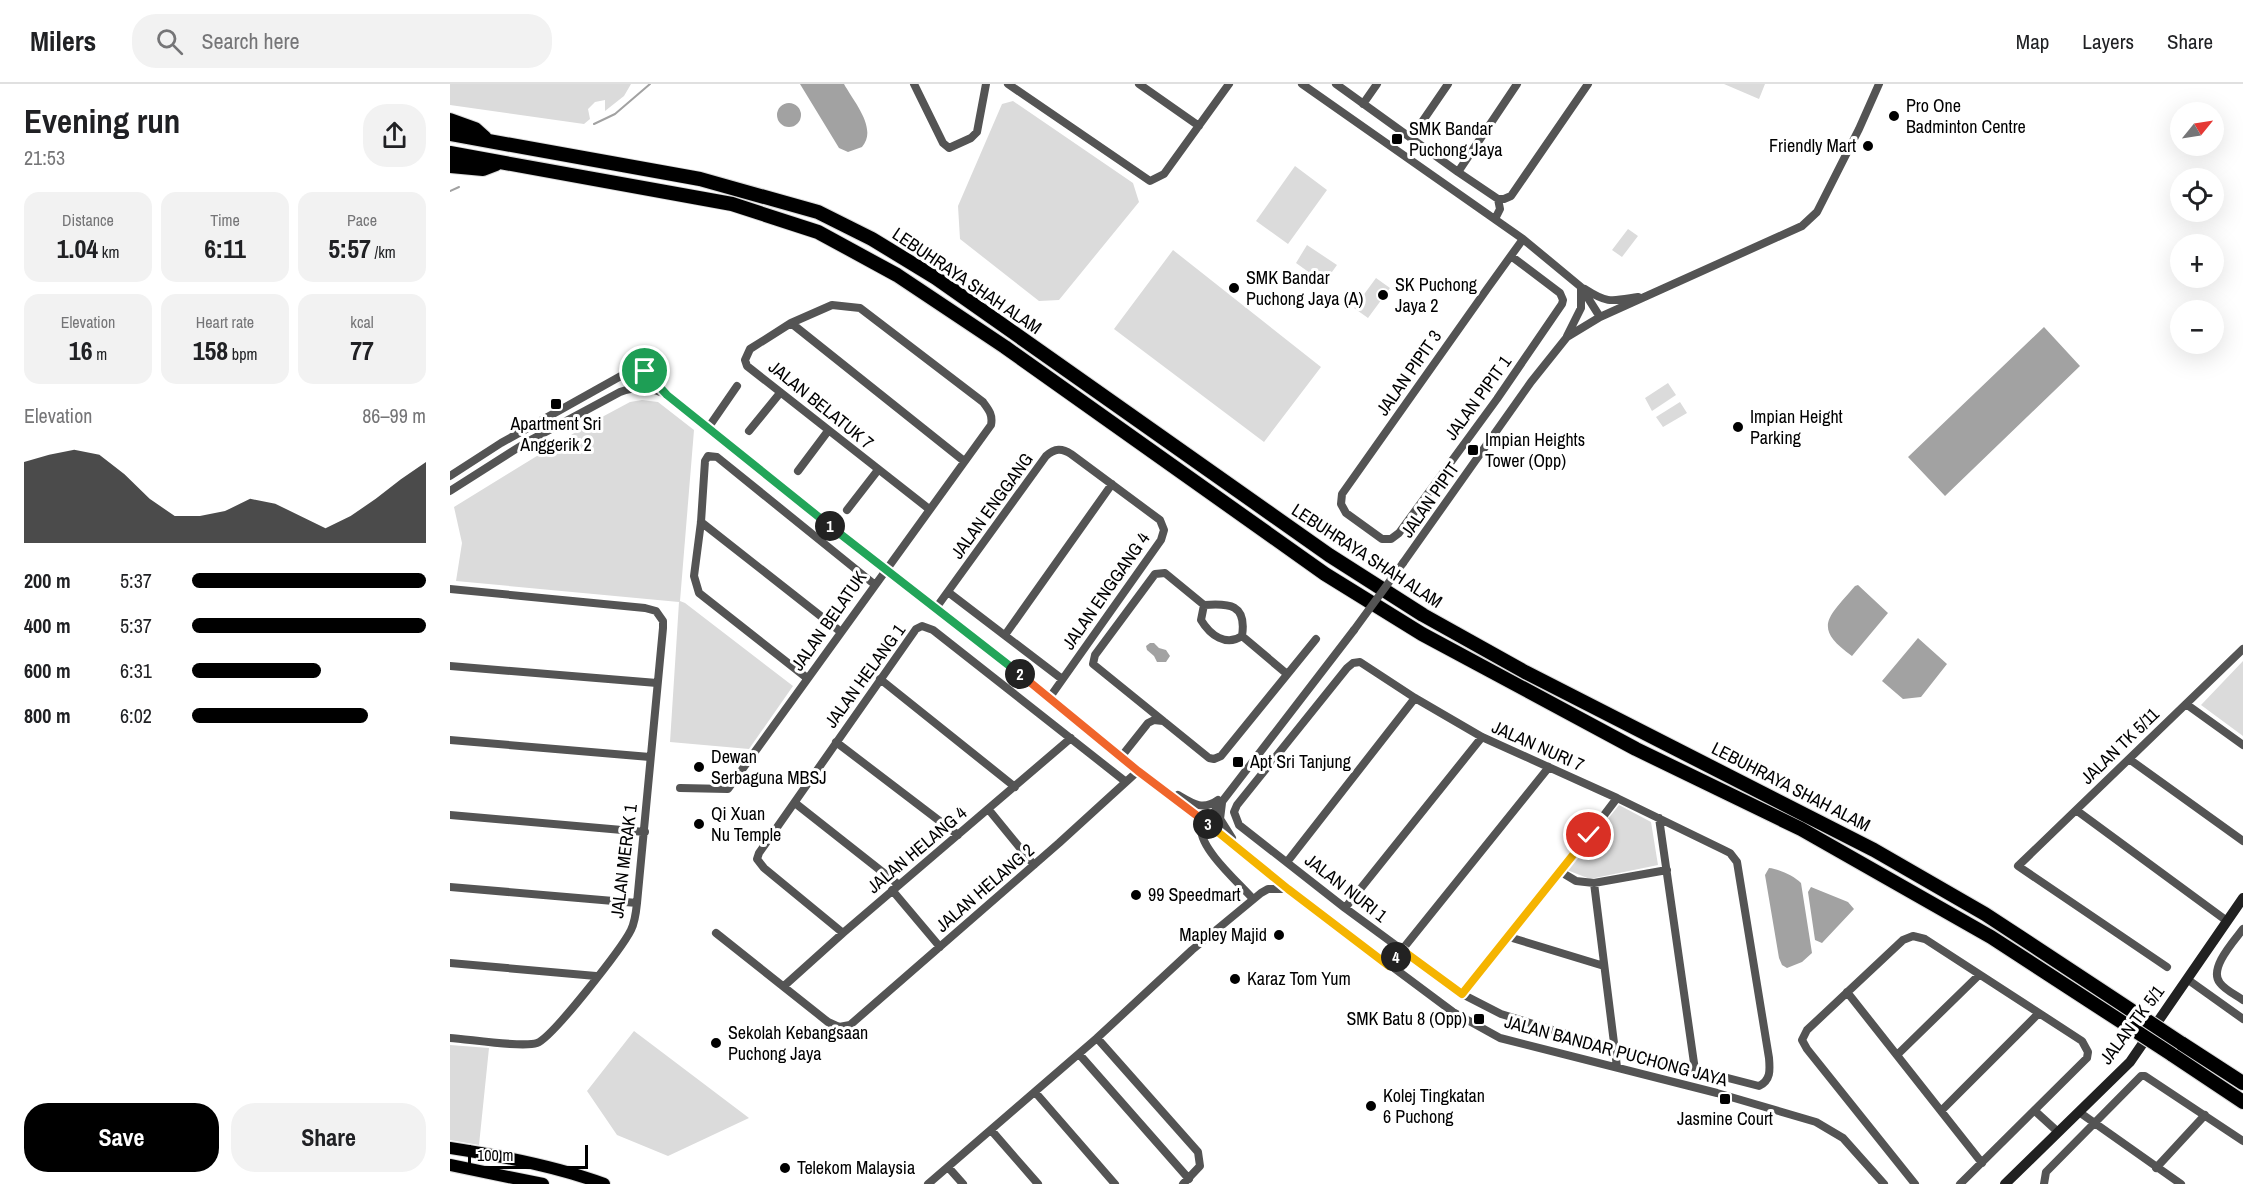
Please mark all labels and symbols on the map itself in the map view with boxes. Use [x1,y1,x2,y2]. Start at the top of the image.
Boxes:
place label: Pro One Badminton Centre [1906,93,2026,139]
north arrow [2170,102,2224,156]
marker: Pro One Badminton Centre [1887,109,1901,123]
place label: SMK Bandar Puchong Jaya [1409,116,1503,162]
marker: SMK Bandar Puchong Jaya [1390,132,1404,146]
place label: Friendly Mart [1769,133,1856,158]
marker: Friendly Mart [1861,139,1875,153]
street label: LEBUHRAYA SHAH ALAM [888,221,1047,340]
place label: SMK Bandar Puchong Jaya (A) [1246,265,1363,311]
place label: SK Puchong Jaya 2 [1395,272,1478,318]
marker: SMK Bandar Puchong Jaya (A) [1227,281,1241,295]
marker: SK Puchong Jaya 2 [1376,288,1390,302]
street label: JALAN PIPIT 3 [1370,325,1447,420]
pin [619,345,670,396]
street label: JALAN PIPIT 1 [1438,350,1517,445]
street label: JALAN BELATUK 7 [763,354,879,455]
marker: Apartment Sri Anggerik 2 [549,397,563,411]
place label: Impian Height Parking [1750,404,1843,450]
place label: Apartment Sri Anggerik 2 [509,411,602,457]
marker: Impian Height Parking [1731,420,1745,434]
place label: Impian Heights Tower (Opp) [1485,427,1585,473]
marker: Impian Heights Tower (Opp) [1466,443,1480,457]
street label: JALAN ENGGANG [945,448,1039,564]
street label: JALAN PIPIT [1394,457,1465,543]
street label: LEBUHRAYA SHAH ALAM [1287,497,1447,614]
pin: 1 [815,511,845,541]
street label: JALAN ENGGANG 4 [1056,527,1155,654]
street label: JALAN BELATUK [785,566,872,675]
street label: JALAN HELANG 1 [818,618,911,733]
pin: 2 [1005,659,1035,689]
street label: JALAN TK 5/11 [2075,701,2165,790]
street label: JALAN NURI 7 [1488,714,1588,777]
street label: LEBUHRAYA SHAH ALAM [1708,736,1875,837]
place label: Dewan Serbaguna MBSJ [711,744,827,790]
place label: Apt Sri Tanjung [1249,749,1352,774]
marker: Apt Sri Tanjung [1231,755,1245,769]
marker: Dewan Serbaguna MBSJ [692,760,706,774]
street label: JALAN HELANG 4 [862,800,972,899]
place label: Qi Xuan Nu Temple [711,801,781,847]
street label: JALAN MERAK 1 [604,802,643,919]
pin: 3 [1193,809,1223,839]
pin [1563,809,1614,860]
marker: Qi Xuan Nu Temple [692,817,706,831]
street label: JALAN HELANG 2 [930,838,1039,937]
street label: JALAN NURI 1 [1300,847,1393,928]
place label: 99 Speedmart [1148,882,1241,907]
marker: 99 Speedmart [1129,888,1143,902]
place label: Mapley Majid [1179,922,1267,947]
marker: Mapley Majid [1272,928,1286,942]
pin: 4 [1381,942,1411,972]
place label: Karaz Tom Yum [1247,966,1351,991]
marker: Karaz Tom Yum [1228,972,1242,986]
street label: JALAN TK 5/1 [2094,979,2170,1069]
place label: SMK Batu 8 (Opp) [1346,1006,1467,1031]
street label: JALAN BANDAR PUCHONG JAYA [1502,1009,1731,1092]
marker: SMK Batu 8 (Opp) [1472,1012,1486,1026]
place label: Sekolah Kebangsaan Puchong Jaya [728,1020,868,1066]
marker: Sekolah Kebangsaan Puchong Jaya [709,1036,723,1050]
place label: Kolej Tingkatan 6 Puchong [1383,1083,1485,1129]
marker: Jasmine Court [1718,1092,1732,1106]
marker: Kolej Tingkatan 6 Puchong [1364,1099,1378,1113]
place label: Jasmine Court [1677,1106,1773,1131]
scale bar [468,1142,588,1170]
place label: Telekom Malaysia [797,1155,915,1180]
marker: Telekom Malaysia [778,1161,792,1175]

